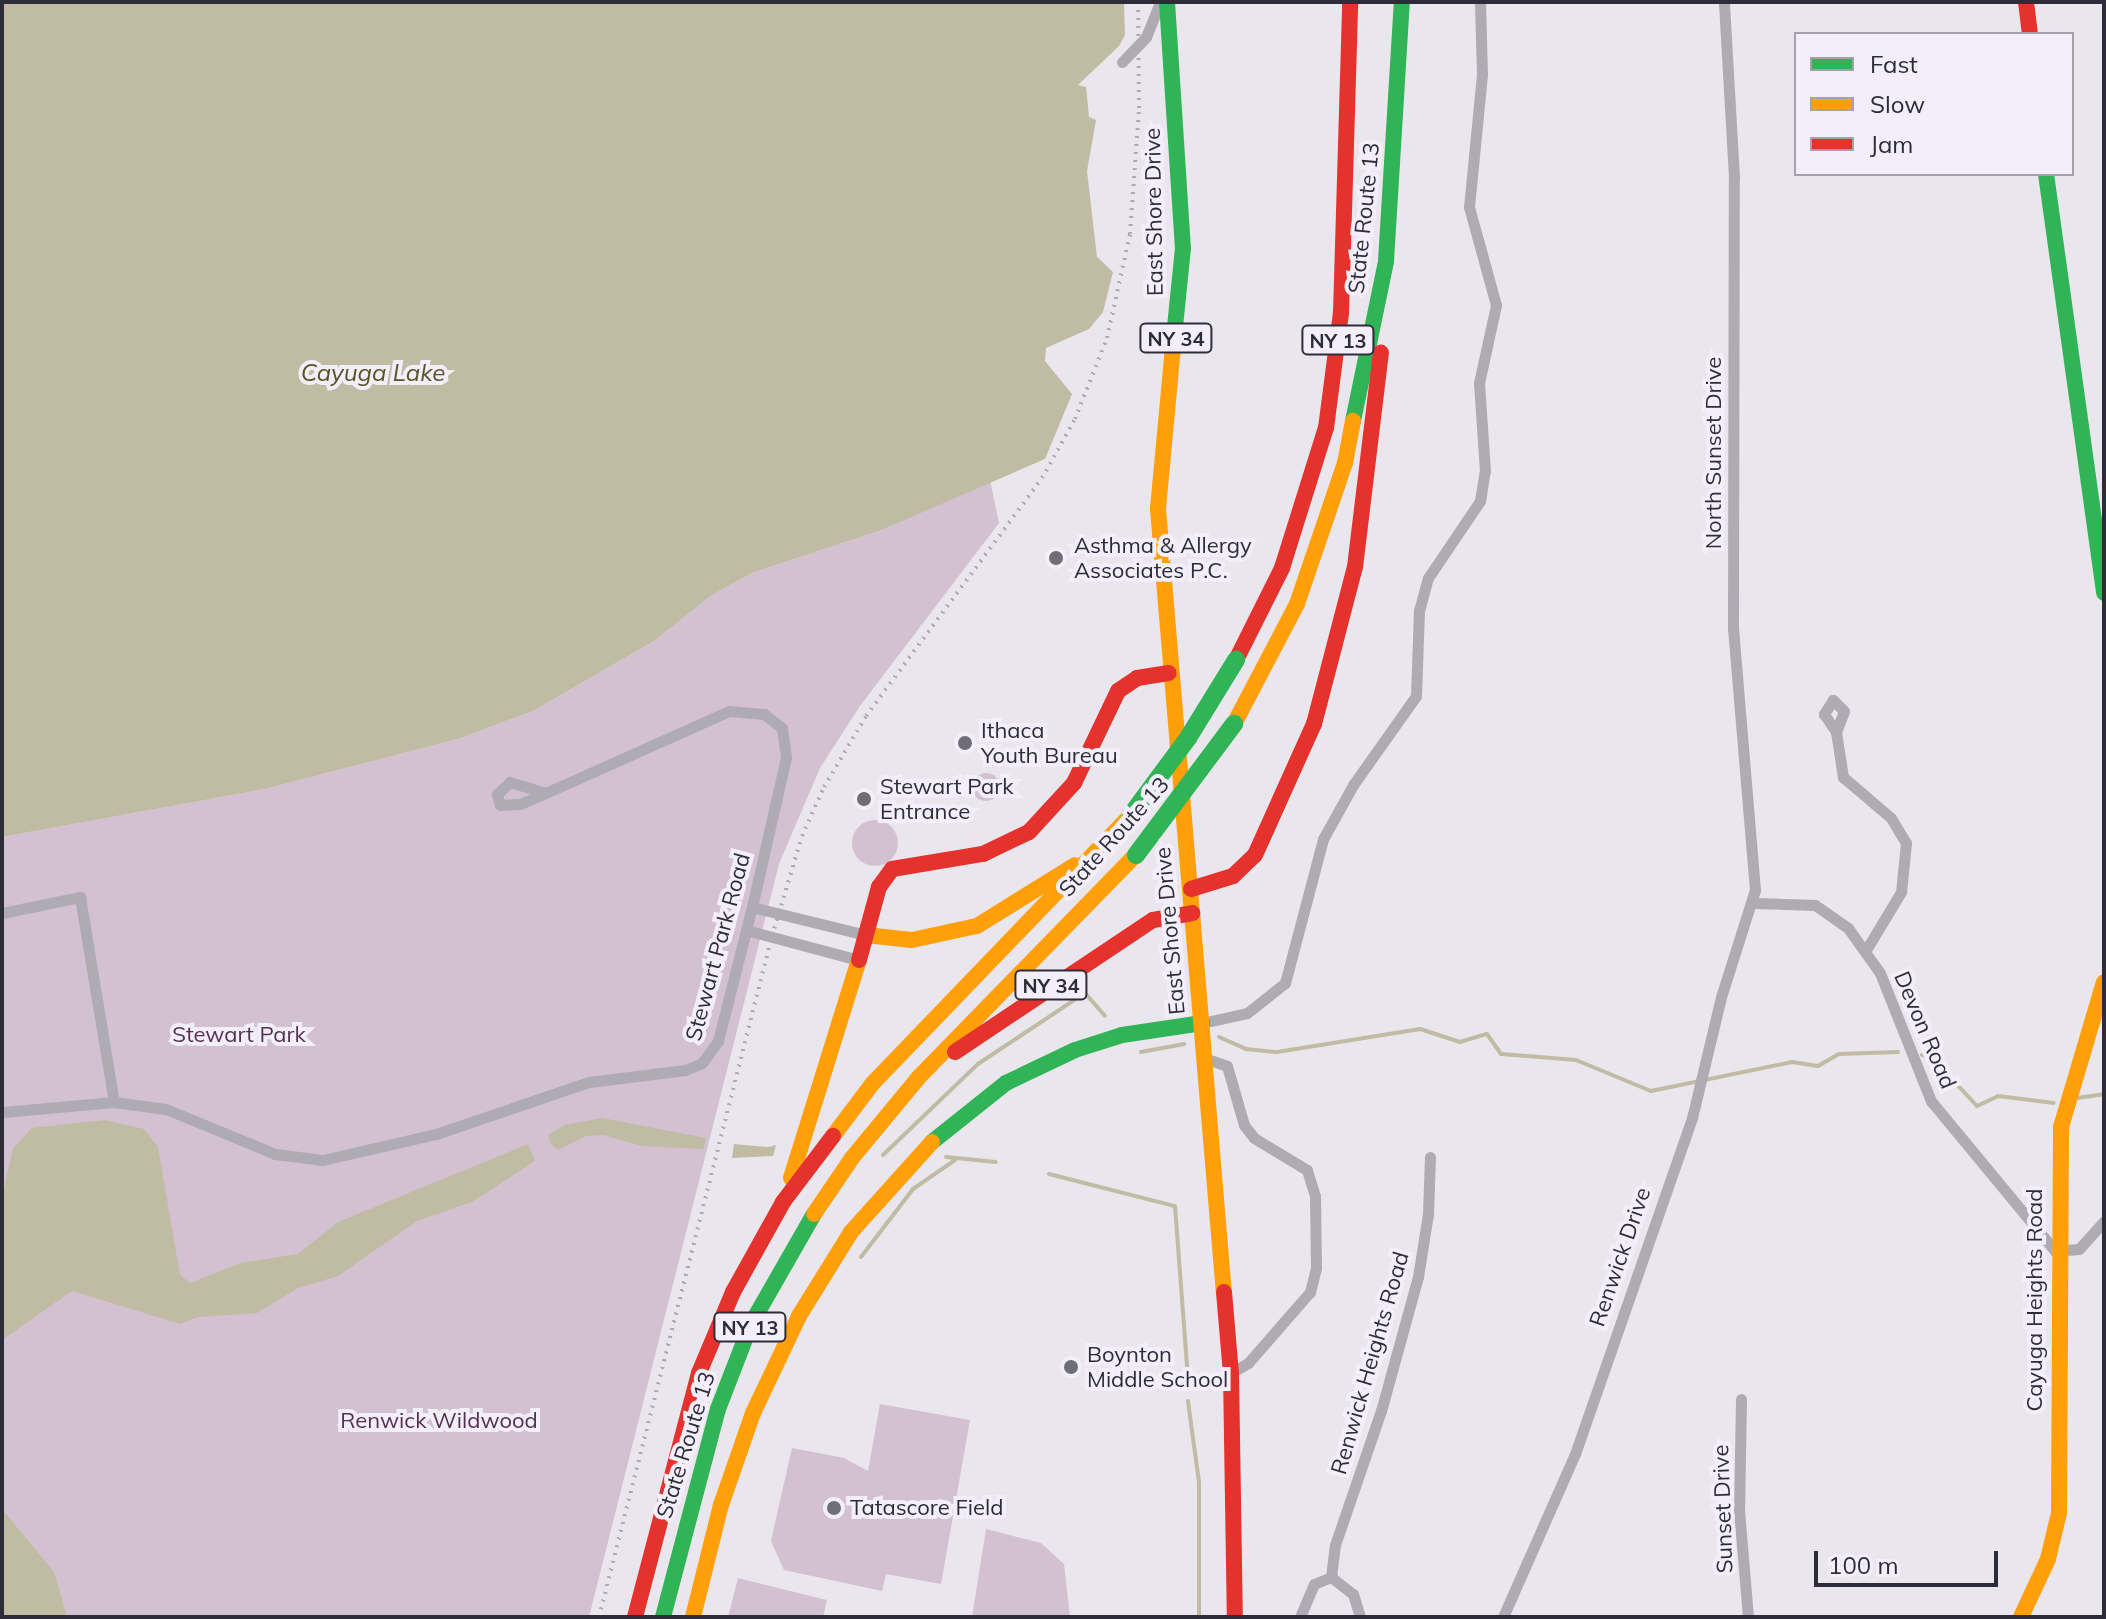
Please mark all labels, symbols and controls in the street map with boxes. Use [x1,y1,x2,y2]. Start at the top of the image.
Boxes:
legend [1794,32,2074,176]
text: Fast [1870,49,1918,79]
text: Slow [1870,89,1925,119]
street label: East Shore Drive [1139,128,1169,296]
text: Jam [1870,129,1913,159]
street label: State Route 13 [1343,141,1385,295]
road number: NY 34 [1138,322,1214,354]
road number: NY 13 [1300,324,1376,356]
street label: North Sunset Drive [1701,357,1727,549]
water label: Cayuga Lake [301,359,445,387]
place label: Asthma & Allergy Associates P.C. [1074,532,1252,584]
marker: Asthma & Allergy Associates P.C. [1045,547,1067,569]
place label: Ithaca Youth Bureau [981,717,1118,768]
marker: Ithaca Youth Bureau [956,734,974,752]
street label: State Route 13 [1053,772,1175,902]
place label: Stewart Park Entrance [880,773,1013,824]
marker: Stewart Park Entrance [855,790,873,808]
street label: East Shore Drive [1150,846,1190,1016]
street label: Stewart Park Road [680,850,756,1044]
street label: Devon Road [1888,967,1962,1093]
road number: NY 34 [1013,969,1089,1001]
park label: Stewart Park [172,1022,306,1048]
street label: Renwick Drive [1584,1184,1656,1330]
street label: Cayuga Heights Road [2022,1189,2048,1411]
street label: Renwick Heights Road [1326,1249,1414,1477]
road number: NY 13 [712,1311,788,1343]
place label: Boynton Middle School [1087,1341,1228,1392]
marker: Boynton Middle School [1062,1358,1080,1376]
street label: State Route 13 [651,1369,721,1521]
park label: Renwick Wildwood [340,1408,538,1434]
street label: Sunset Drive [1708,1444,1738,1574]
place label: Tatascore Field [850,1495,1003,1521]
marker: Tatascore Field [825,1499,843,1517]
scale bar [1818,1535,2002,1585]
text: 100 m [1828,1550,1899,1580]

